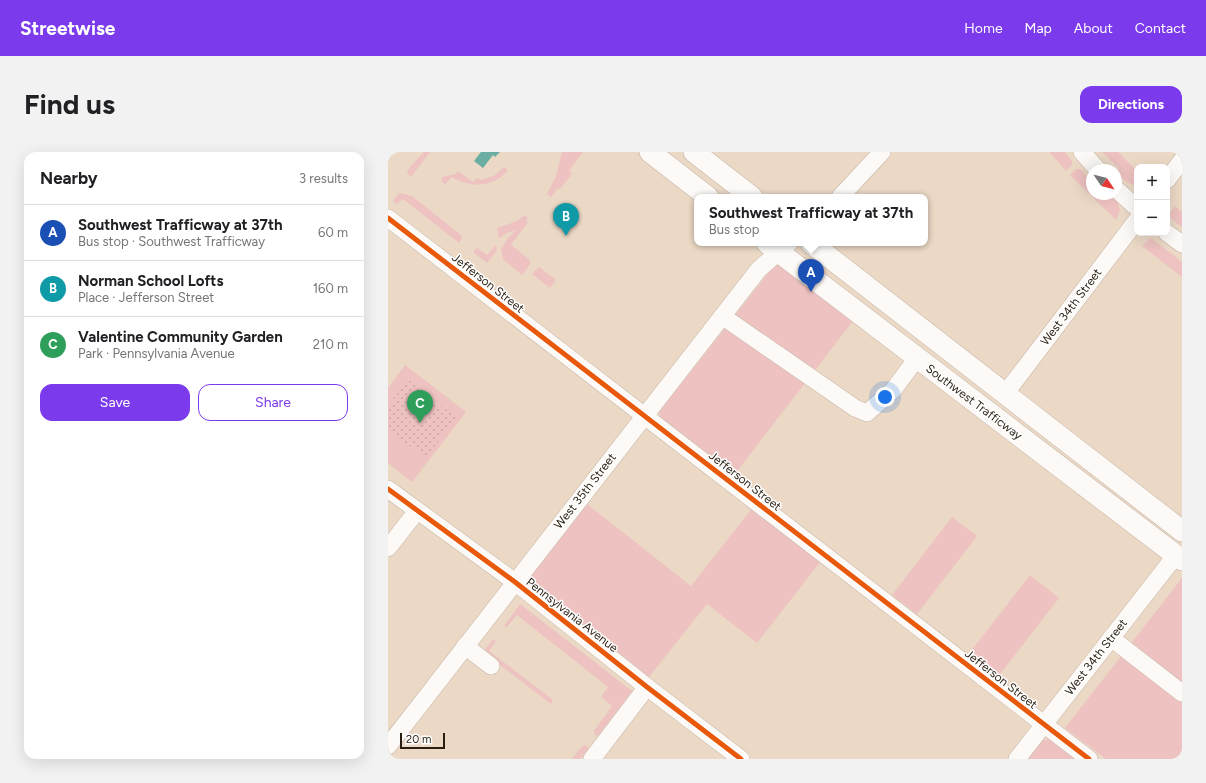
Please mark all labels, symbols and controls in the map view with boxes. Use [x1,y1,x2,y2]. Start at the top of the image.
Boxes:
text: Streetwise [20,17,115,40]
text: Home [964,20,1003,37]
text: Map [1025,20,1052,37]
text: About [1074,20,1113,37]
text: Contact [1135,20,1186,37]
button: Directions [1080,86,1182,123]
text: Find us [24,87,115,121]
north arrow [1086,164,1122,200]
map controls [1134,164,1170,236]
button: + [1134,164,1170,200]
text: Nearby [40,168,98,188]
text: 3 results [299,171,348,186]
popup [694,194,928,246]
button: − [1134,200,1170,236]
pin: B [553,203,579,236]
text: Southwest Trafficway at 37th [709,204,913,222]
text: Southwest Trafficway at 37th [78,216,282,234]
text: Bus stop [709,222,759,237]
text: A [48,225,58,240]
text: 60 m [318,225,348,240]
text: Bus stop · Southwest Trafficway [78,234,265,249]
street label: Jefferson Street [449,250,527,316]
pin: A [798,259,824,292]
street label: West 34th Street [1038,265,1105,348]
text: Norman School Lofts [78,272,223,290]
text: B [49,281,57,296]
text: 160 m [313,281,348,296]
text: Place · Jefferson Street [78,290,214,305]
text: Valentine Community Garden [78,328,283,346]
text: C [48,337,58,352]
text: 210 m [313,337,348,352]
text: Park · Pennsylvania Avenue [78,346,235,361]
street label: Southwest Trafficway [923,361,1025,443]
button: Save [40,384,190,421]
button: Share [198,384,348,421]
your location [875,387,895,407]
pin: C [407,390,433,423]
street label: Jefferson Street [706,448,784,514]
street label: West 35th Street [551,450,619,532]
street label: Pennsylvania Avenue [523,575,621,655]
street label: West 34th Street [1062,616,1130,698]
street label: Jefferson Street [962,646,1040,712]
scale bar [400,731,445,750]
text: 20 m [406,733,431,746]

